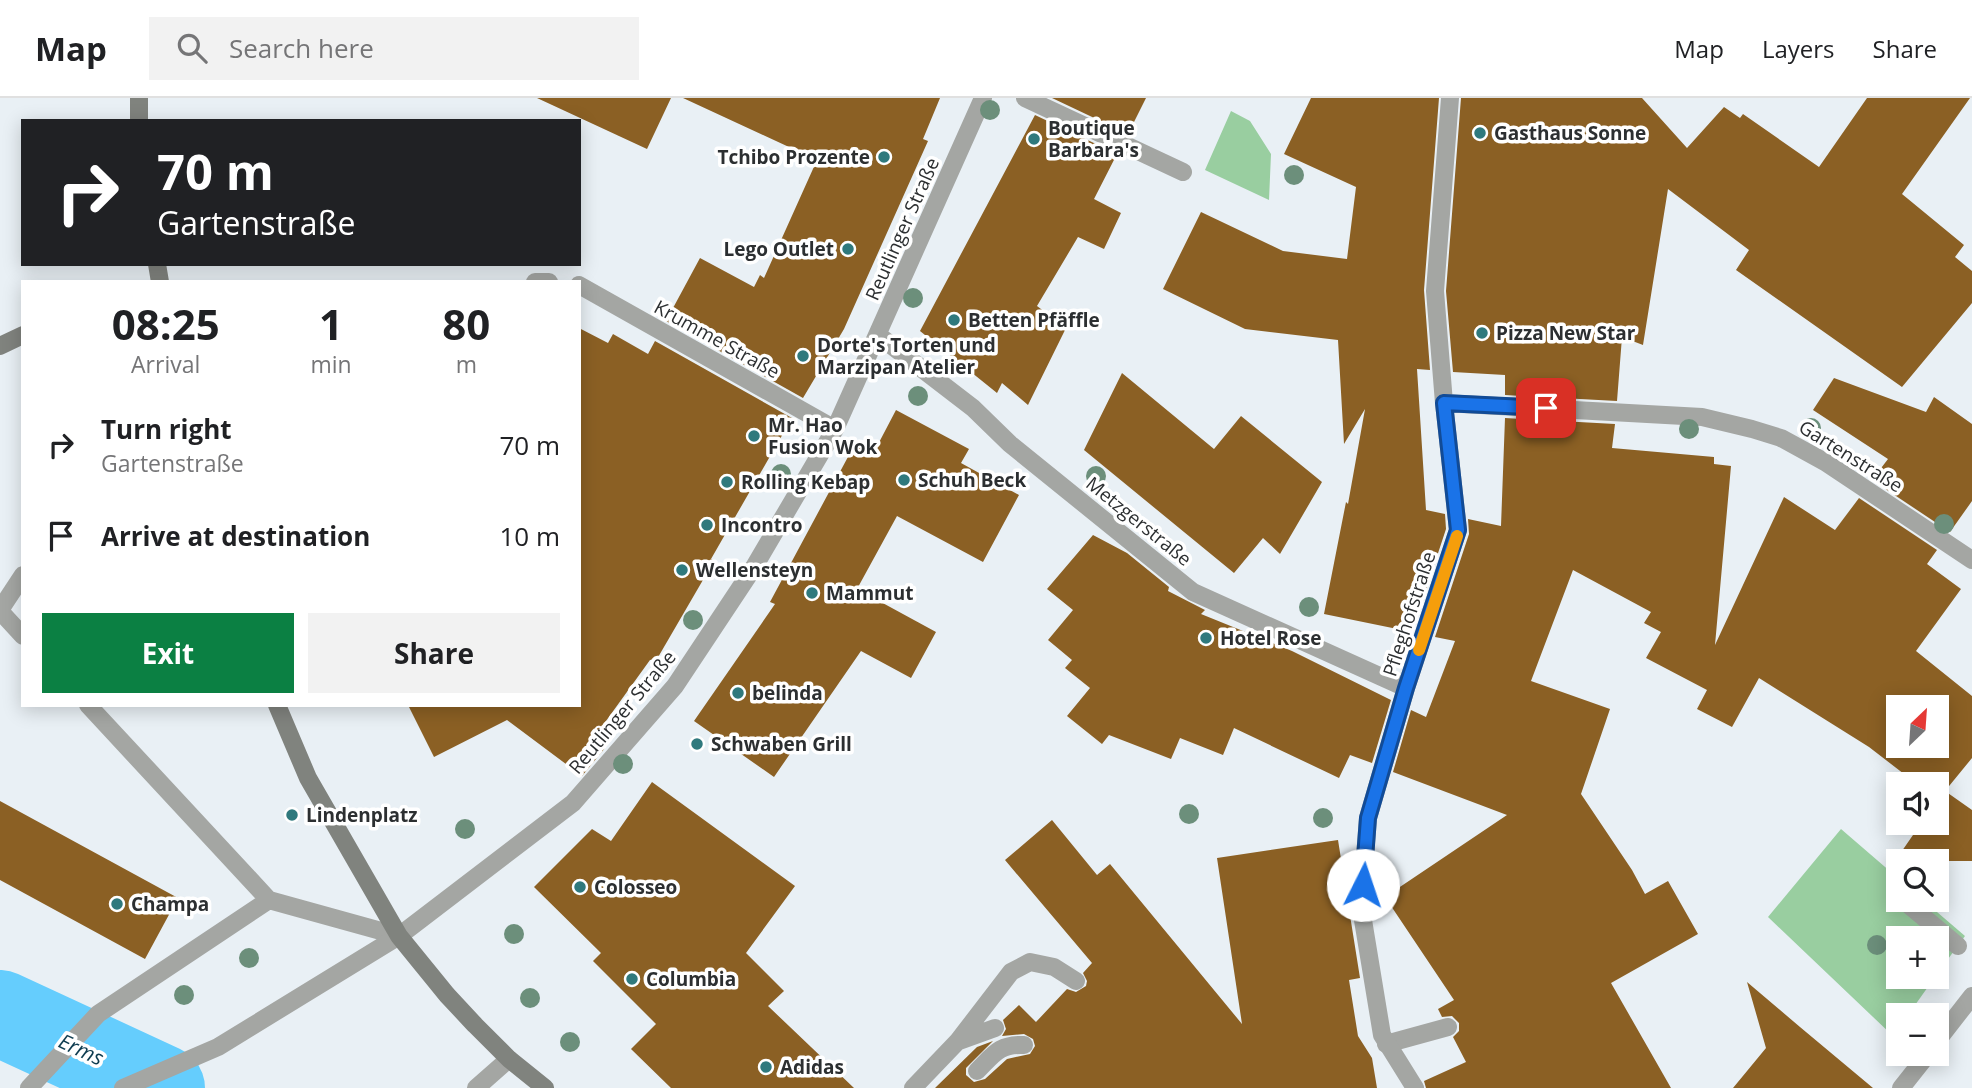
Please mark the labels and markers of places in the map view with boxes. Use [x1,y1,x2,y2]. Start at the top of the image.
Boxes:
place label: Boutique Barbara's [1048,115,1139,163]
place label: Gasthaus Sonne [1494,120,1646,146]
marker: Gasthaus Sonne [1472,125,1488,141]
marker: Boutique Barbara's [1026,131,1042,147]
place label: Tchibo Prozente [717,144,870,170]
marker: Tchibo Prozente [876,149,892,165]
place label: Lego Outlet [723,236,834,262]
marker: Lego Outlet [840,241,856,257]
place label: Betten Pfäffle [968,307,1100,333]
marker: Betten Pfäffle [946,312,962,328]
place label: Pizza New Star [1496,320,1636,346]
marker: Pizza New Star [1474,325,1490,341]
place label: Dorte's Torten und Marzipan Atelier [817,332,996,380]
marker: Dorte's Torten und Marzipan Atelier [795,348,811,364]
pin [1516,378,1576,438]
place label: Mr. Hao Fusion Wok [768,412,877,460]
marker: Mr. Hao Fusion Wok [746,428,762,444]
place label: Schuh Beck [918,467,1026,493]
place label: Rolling Kebap [741,469,870,495]
marker: Schuh Beck [896,472,912,488]
marker: Rolling Kebap [719,474,735,490]
place label: Incontro [721,512,802,538]
marker: Incontro [699,517,715,533]
place label: Wellensteyn [696,557,813,583]
marker: Wellensteyn [674,562,690,578]
place label: Mammut [826,580,913,606]
marker: Mammut [804,585,820,601]
place label: Hotel Rose [1220,625,1322,651]
marker: Hotel Rose [1198,630,1214,646]
place label: belinda [752,680,823,706]
marker: belinda [730,685,746,701]
place label: Schwaben Grill [711,731,852,757]
marker: Schwaben Grill [689,736,705,752]
place label: Lindenplatz [306,802,418,828]
marker: Lindenplatz [284,807,300,823]
place label: Colosseo [594,874,677,900]
marker: Colosseo [572,879,588,895]
place label: Champa [131,891,209,917]
marker: Champa [109,896,125,912]
place label: Columbia [646,966,736,992]
marker: Columbia [624,971,640,987]
place label: Adidas [780,1054,844,1080]
marker: Adidas [758,1059,774,1075]

